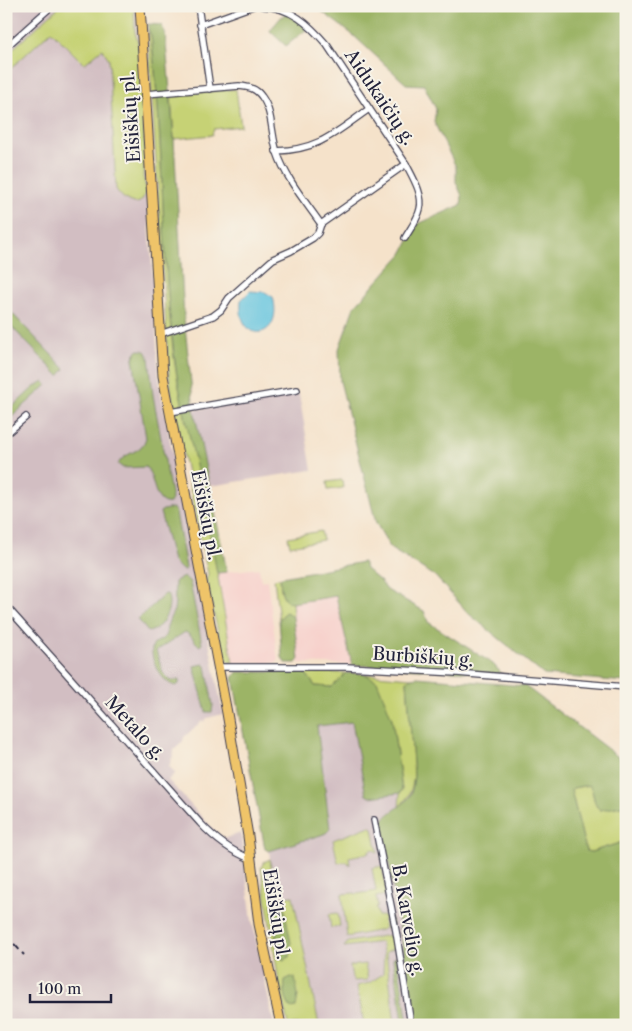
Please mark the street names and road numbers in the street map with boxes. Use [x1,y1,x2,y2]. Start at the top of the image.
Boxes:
street label: Aidukaičių g. [339,44,420,149]
street label: Eišiškių pl. [117,70,145,164]
street label: Eišiškių pl. [186,468,226,562]
street label: Burbiškių g. [372,642,474,672]
street label: Metalo g. [100,691,170,765]
street label: B. Karvelio g. [387,862,429,978]
street label: Eišiškių pl. [258,867,294,961]

